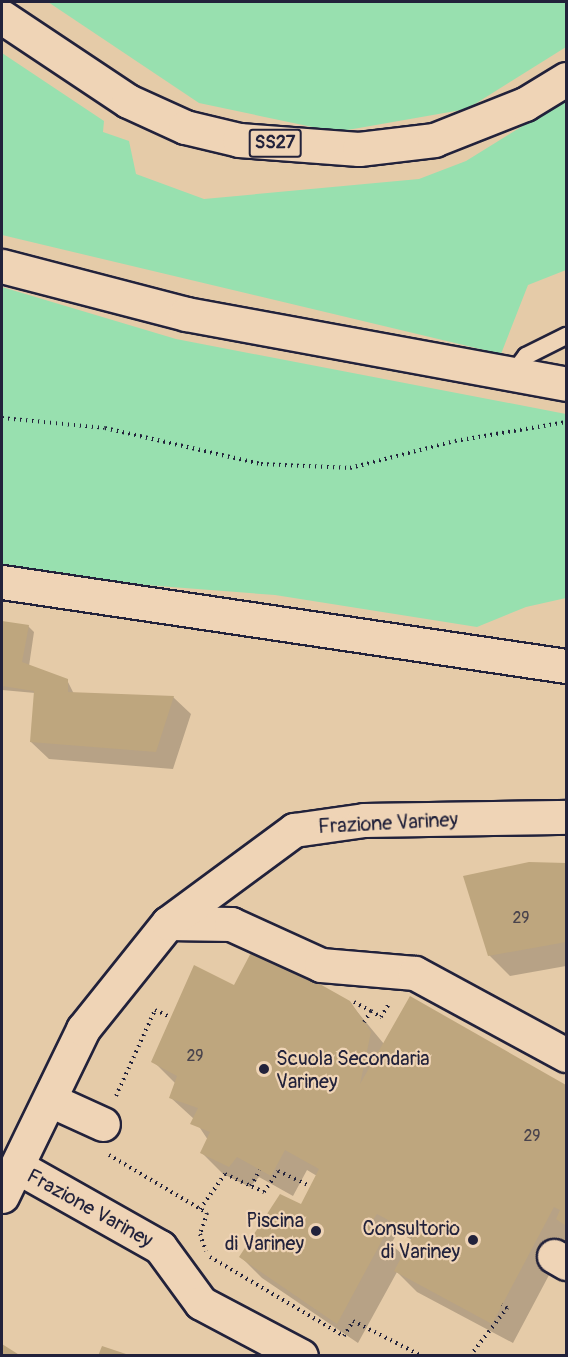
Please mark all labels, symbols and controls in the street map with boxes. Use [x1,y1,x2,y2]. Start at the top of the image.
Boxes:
road number: SS27 [248,128,302,158]
street label: Frazione Variney [317,807,459,839]
house number: 29 [512,908,530,928]
house number: 29 [186,1046,204,1066]
place label: Scuola Secondaria Variney [276,1046,430,1093]
marker: Scuola Secondaria Variney [257,1062,271,1076]
house number: 29 [523,1126,541,1146]
street label: Frazione Variney [23,1164,157,1252]
place label: Piscina di Variney [225,1208,304,1255]
place label: Consultorio di Variney [363,1216,460,1263]
marker: Piscina di Variney [309,1224,323,1238]
marker: Consultorio di Variney [464,1231,482,1249]

